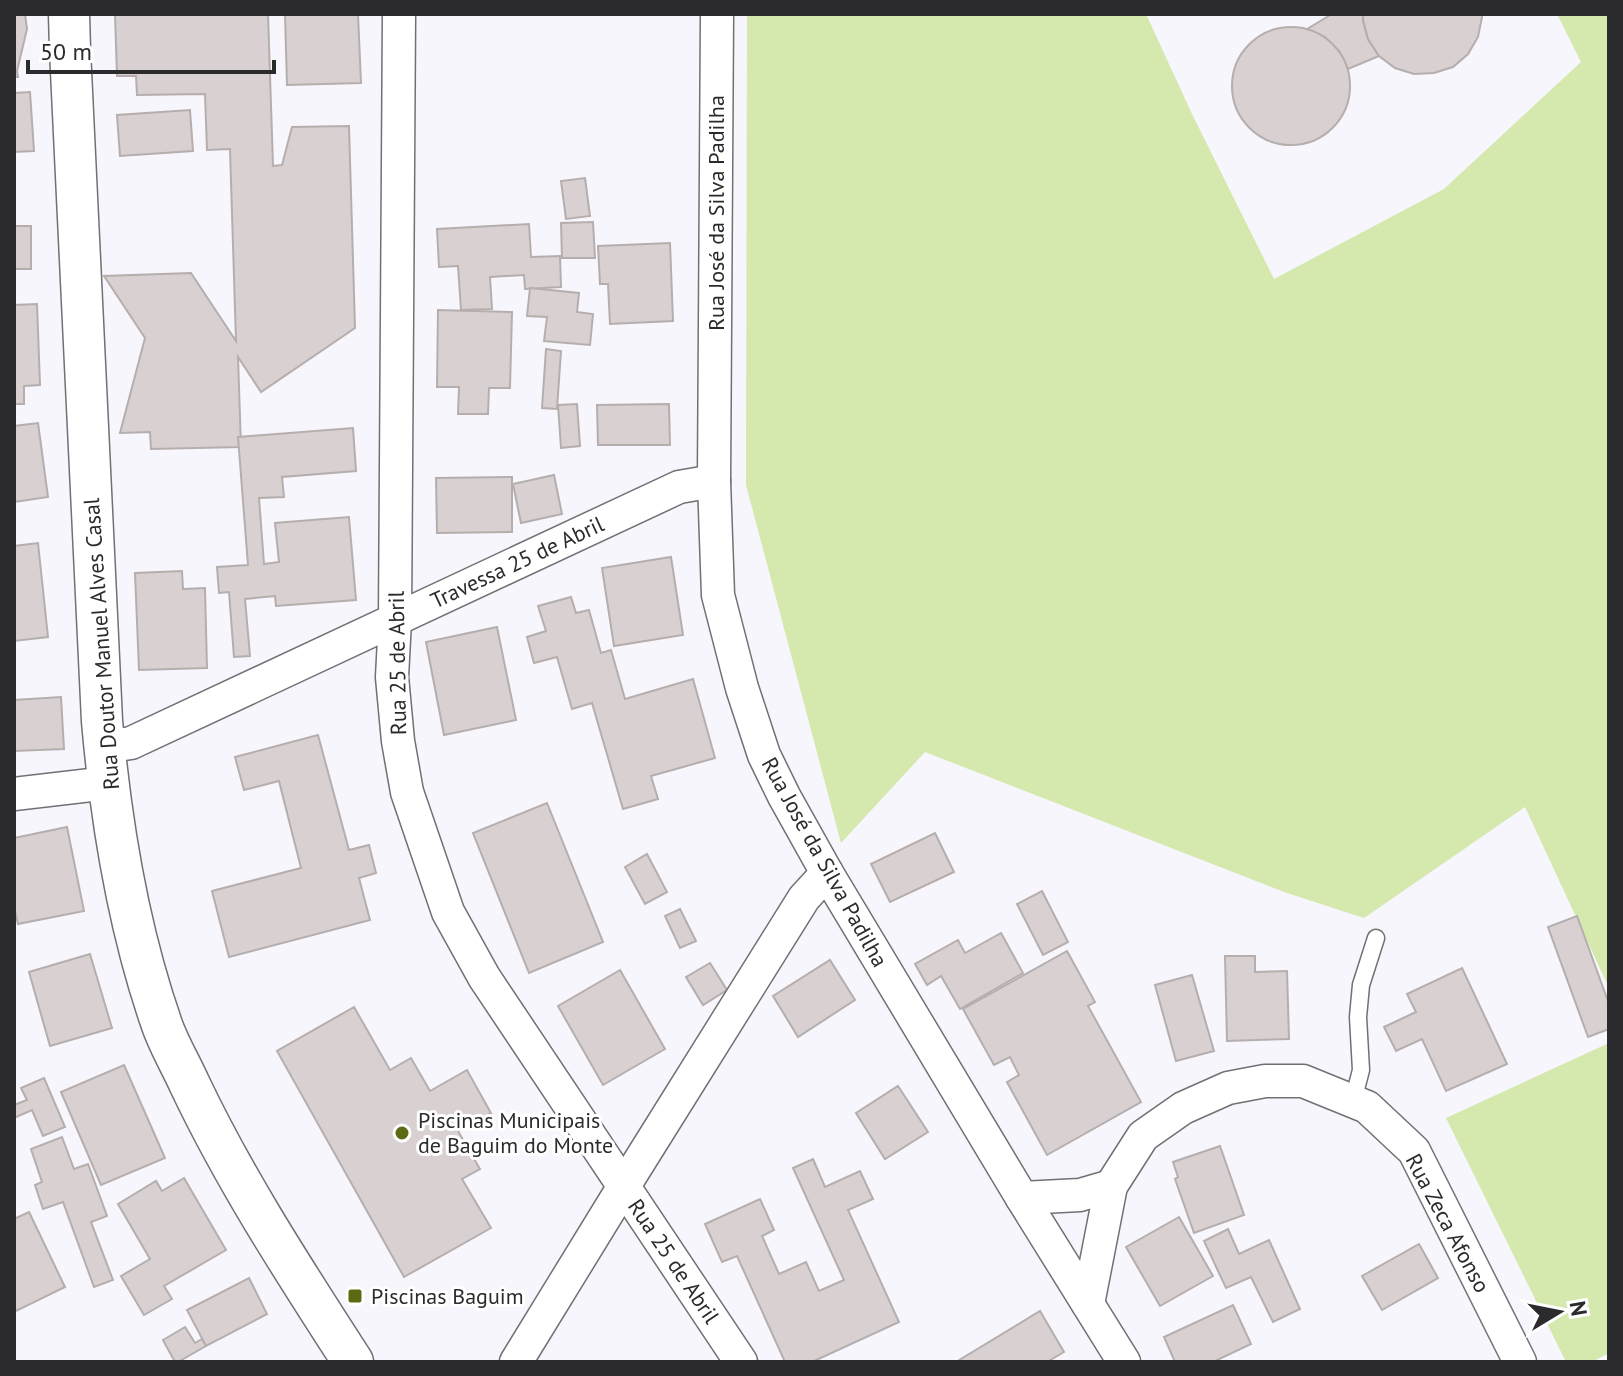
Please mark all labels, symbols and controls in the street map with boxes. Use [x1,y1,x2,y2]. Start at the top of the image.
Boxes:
scale bar [28,24,274,74]
text: 50 m [40,36,92,67]
street label: Rua José da Silva Padilha [702,95,730,331]
street label: Rua Doutor Manuel Alves Casal [77,497,125,791]
street label: Travessa 25 de Abril [426,509,609,614]
street label: Rua 25 de Abril [382,590,412,735]
street label: Rua José da Silva Padilha [756,752,894,972]
place label: Piscinas Municipais de Baguim do Monte [418,1106,613,1159]
marker: Piscinas Municipais de Baguim do Monte [393,1124,411,1142]
street label: Rua Zeca Afonso [1400,1149,1496,1297]
street label: Rua 25 de Abril [622,1193,726,1329]
north arrow [1519,1272,1599,1352]
place label: Piscinas Baguim [371,1282,524,1310]
marker: Piscinas Baguim [346,1287,364,1305]
text: N [1564,1299,1594,1318]

